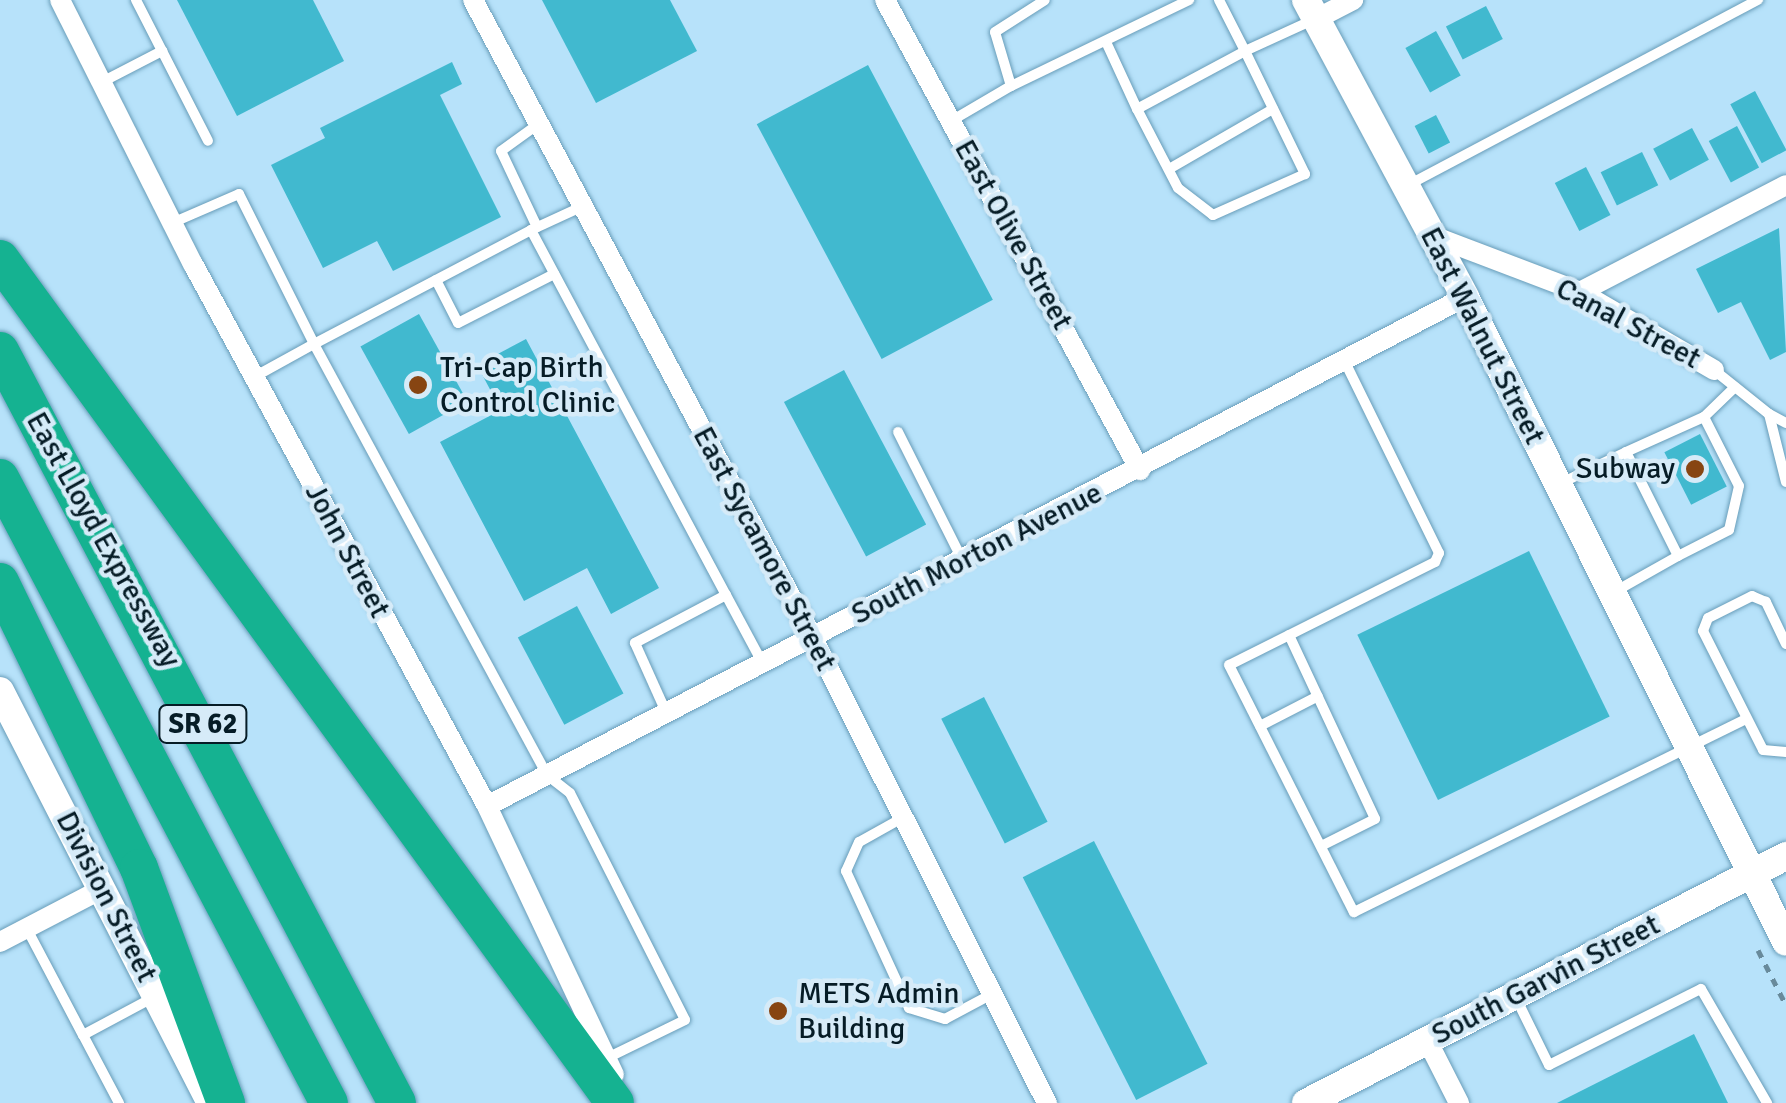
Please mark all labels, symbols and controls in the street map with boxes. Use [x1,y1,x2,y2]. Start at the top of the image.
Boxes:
street label: East Olive Street [946,134,1080,336]
street label: East Walnut Street [1412,222,1552,450]
street label: Canal Street [1550,271,1706,377]
place label: Tri-Cap Birth Control Clinic [440,350,615,420]
marker: Tri-Cap Birth Control Clinic [405,372,431,398]
street label: East Lloyd Expressway [18,406,188,674]
street label: East Sycamore Street [684,421,844,677]
place label: Subway [1576,451,1675,487]
marker: Subway [1684,458,1706,480]
street label: South Morton Avenue [846,475,1108,633]
street label: John Street [297,478,397,624]
road number: SR 62 [158,701,248,747]
street label: Division Street [48,806,164,988]
street label: South Garvin Street [1426,907,1666,1053]
place label: METS Admin Building [798,976,960,1046]
marker: METS Admin Building [767,1000,789,1022]

